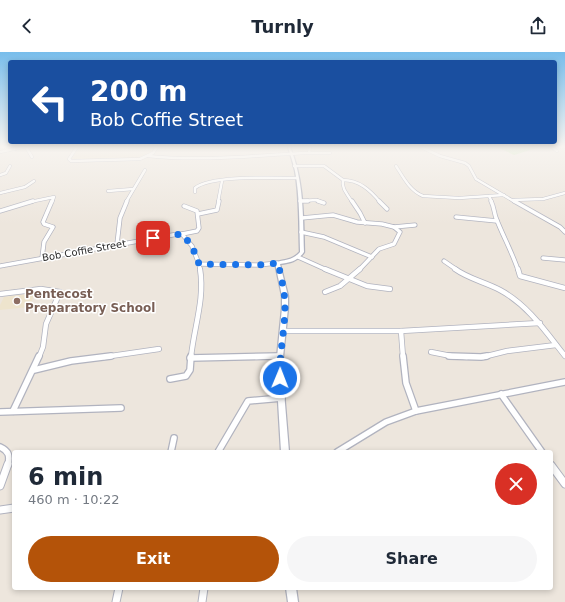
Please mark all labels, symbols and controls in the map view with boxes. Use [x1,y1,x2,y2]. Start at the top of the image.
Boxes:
icon: back [16,15,38,37]
icon: share [527,15,549,37]
text: Turnly [251,16,314,37]
text: 200 m [90,75,187,108]
icon: left [24,76,76,128]
text: Bob Coffie Street [90,109,243,130]
pin [136,221,170,255]
icon: arrive [142,227,164,249]
street label: Bob Coffie Street [41,238,127,263]
place label: Pentecost Preparatory School [25,287,155,315]
marker: Pentecost Preparatory School [12,296,22,306]
position arrow [259,357,301,399]
text: 6 min [28,463,103,491]
button: close [495,463,537,505]
text: 460 m · 10:22 [28,492,119,507]
button: Exit [28,536,279,582]
button: Share [287,536,537,582]

